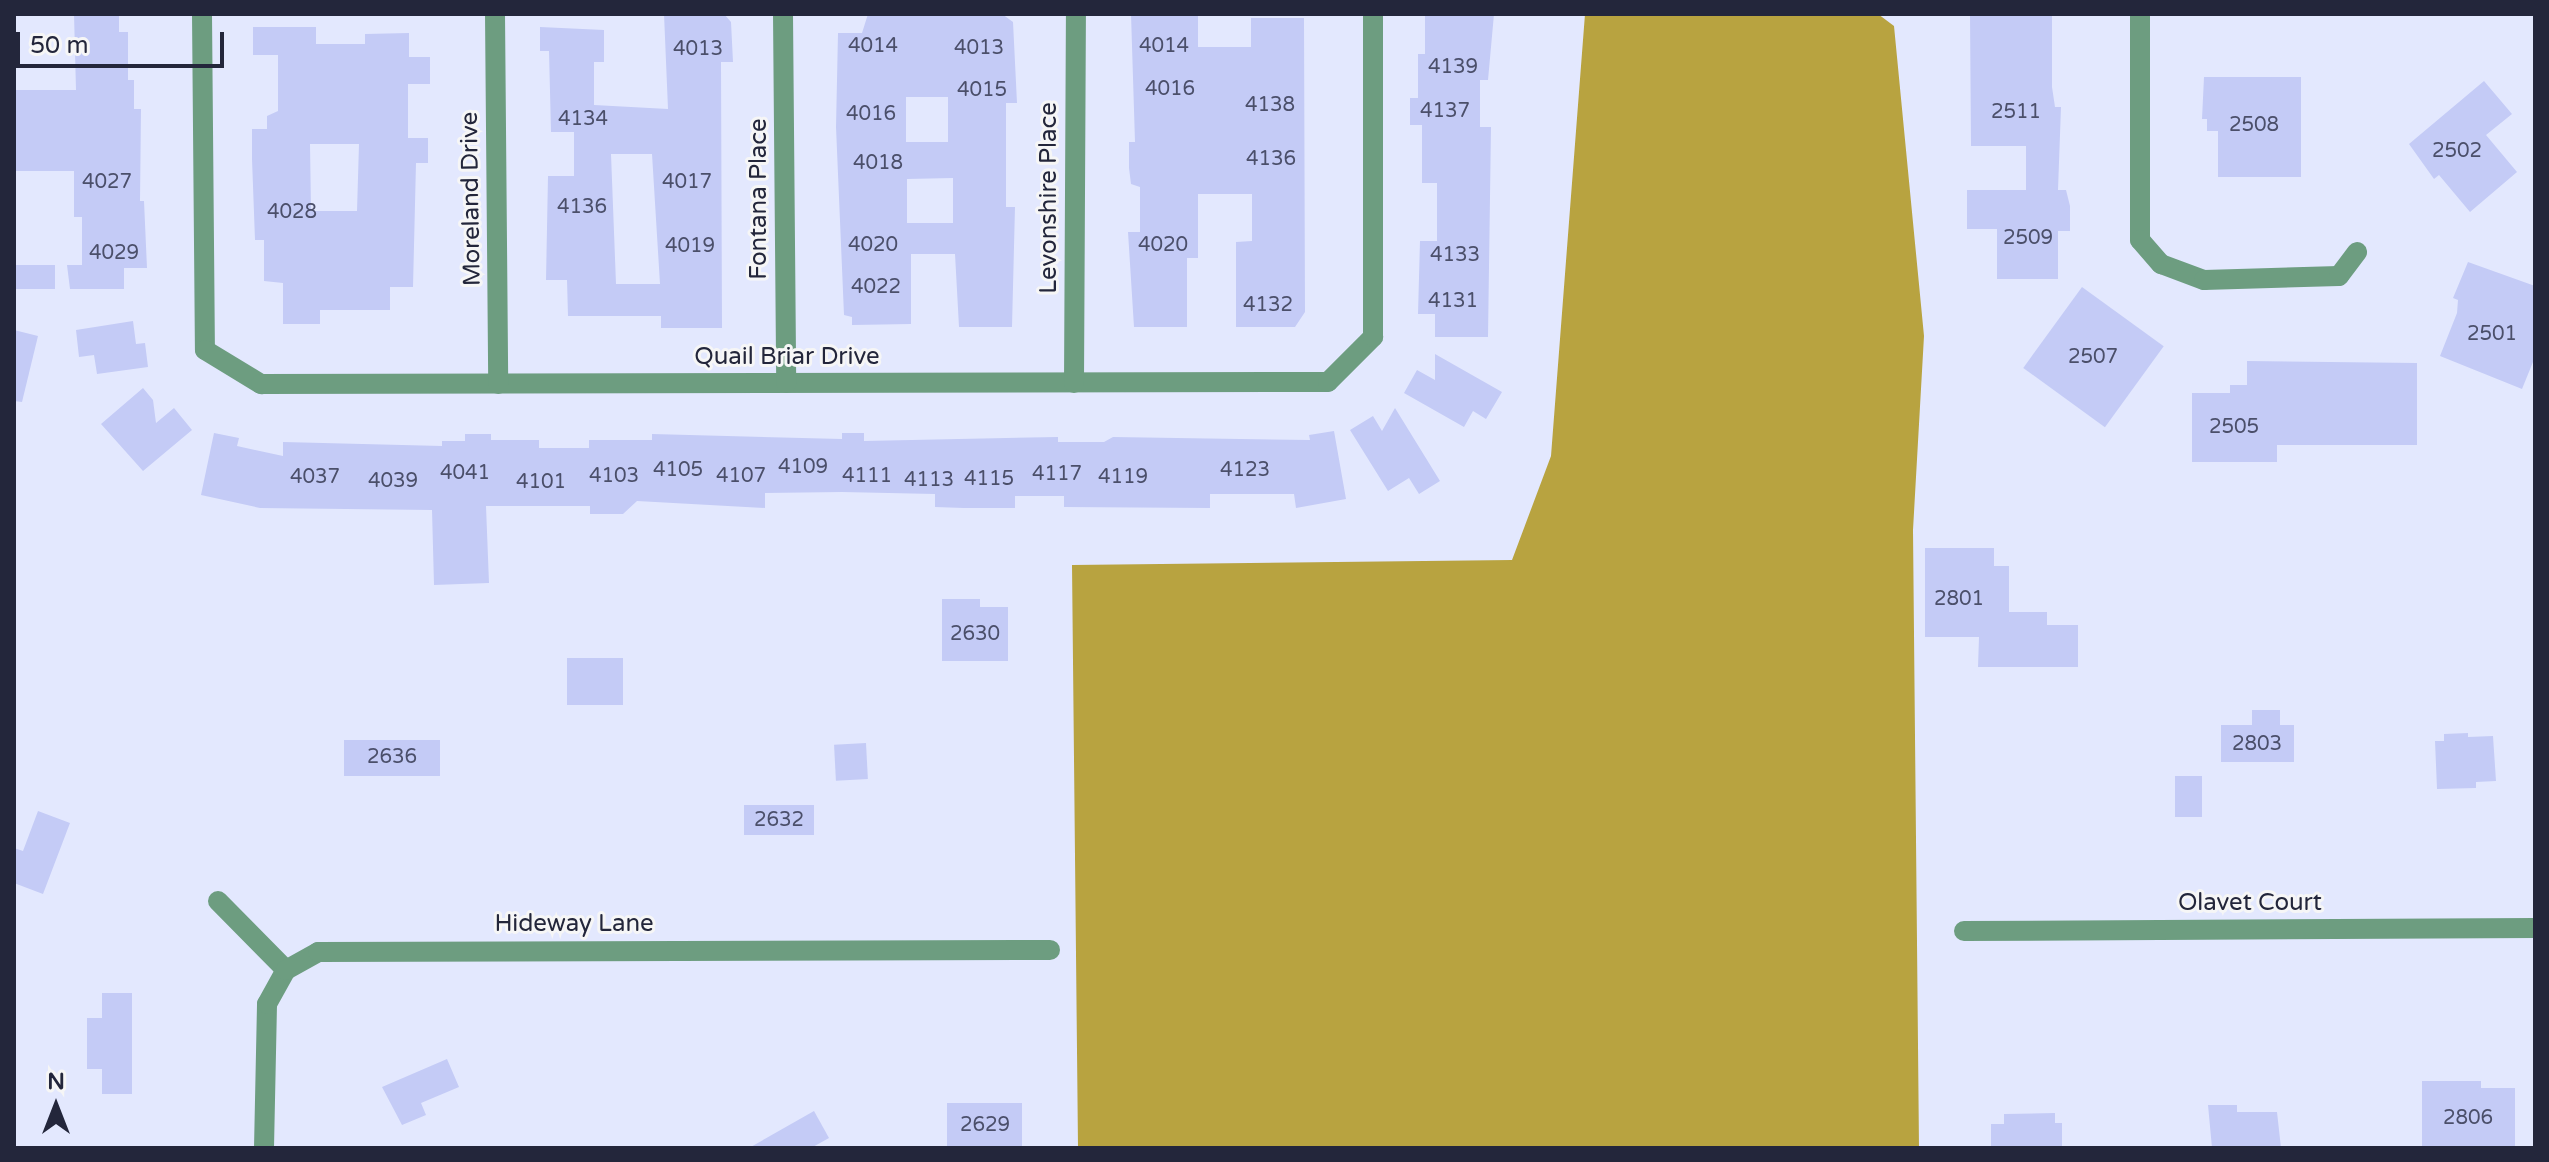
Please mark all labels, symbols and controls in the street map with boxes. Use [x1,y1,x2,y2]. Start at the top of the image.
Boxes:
scale bar [20,16,228,66]
text: 50 m [30,31,88,60]
house number: 4014 [848,34,898,58]
house number: 4014 [1139,34,1189,58]
house number: 4013 [954,36,1004,60]
house number: 4013 [673,37,723,61]
house number: 4139 [1428,55,1478,79]
house number: 4016 [1145,77,1195,101]
house number: 4015 [957,78,1007,102]
house number: 4138 [1245,93,1295,117]
house number: 4137 [1420,99,1470,123]
house number: 2511 [1991,100,2041,124]
house number: 4016 [846,102,896,126]
street label: Levonshire Place [1035,102,1063,294]
house number: 4134 [558,107,608,131]
street label: Moreland Drive [455,112,487,286]
house number: 2508 [2229,113,2279,137]
street label: Fontana Place [745,118,773,280]
house number: 2502 [2432,139,2482,163]
house number: 4136 [1246,147,1296,171]
house number: 4018 [853,151,903,175]
house number: 4027 [82,170,132,194]
house number: 4017 [662,170,712,194]
house number: 4136 [557,195,607,219]
house number: 4028 [267,200,317,224]
house number: 2509 [2003,226,2053,250]
house number: 4020 [848,233,898,257]
house number: 4020 [1138,233,1188,257]
house number: 4019 [665,234,715,258]
house number: 4029 [89,241,139,265]
house number: 4133 [1430,243,1480,267]
house number: 4022 [851,275,901,299]
house number: 4131 [1428,289,1478,313]
house number: 4132 [1243,293,1293,317]
house number: 2501 [2467,322,2517,346]
street label: Quail Briar Drive [694,343,880,371]
house number: 2507 [2068,345,2118,369]
house number: 2505 [2209,415,2259,439]
house number: 4109 [778,455,828,479]
house number: 4105 [653,458,703,482]
house number: 4123 [1220,458,1270,482]
house number: 4041 [440,461,490,485]
house number: 4117 [1032,462,1082,486]
house number: 4103 [589,464,639,488]
house number: 4107 [716,464,766,488]
house number: 4111 [842,464,892,488]
house number: 4037 [290,465,340,489]
house number: 4119 [1098,465,1148,489]
house number: 4115 [964,467,1014,491]
house number: 4113 [904,468,954,492]
house number: 4039 [368,469,418,493]
house number: 4101 [516,470,566,494]
house number: 2801 [1934,587,1984,611]
house number: 2630 [950,622,1000,646]
house number: 2803 [2232,732,2282,756]
house number: 2636 [367,745,417,769]
house number: 2632 [754,808,804,832]
street label: Olavet Court [2178,889,2322,917]
street label: Hideway Lane [494,910,654,938]
north arrow [16,1066,96,1146]
text: N [47,1069,65,1095]
house number: 2806 [2443,1106,2493,1130]
house number: 2629 [960,1113,1010,1137]

